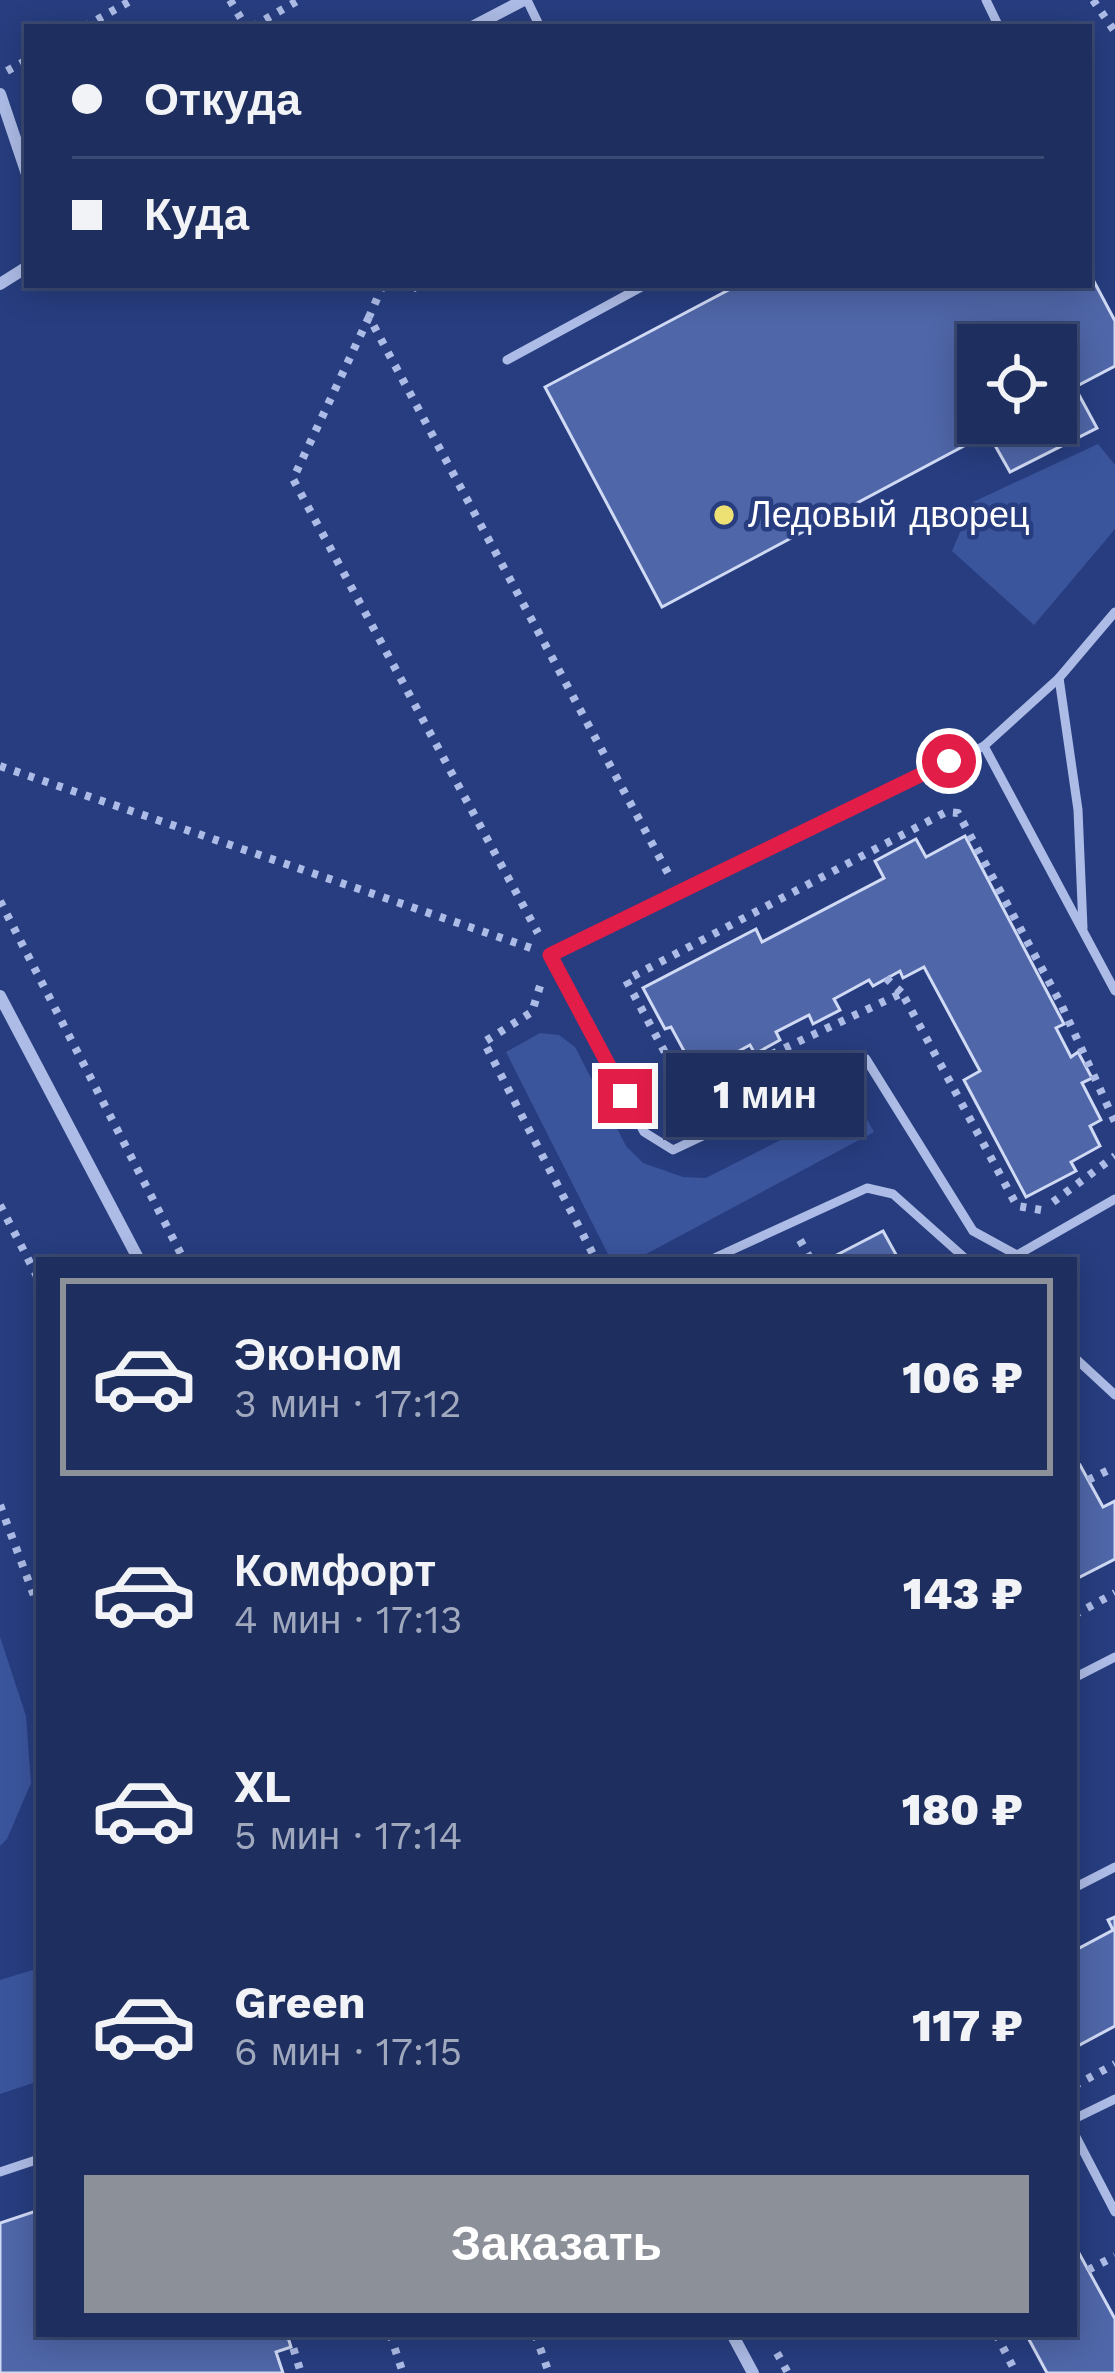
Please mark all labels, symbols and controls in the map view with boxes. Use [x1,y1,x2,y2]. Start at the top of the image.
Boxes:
text: Откуда [144,73,301,126]
text: Куда [144,188,249,241]
map controls [957,324,1077,444]
button: locate [957,324,1077,444]
place label: Ледовый дворец [748,494,1030,536]
marker: Ледовый дворец [711,502,737,528]
route start [922,734,976,788]
callout: 1 мин [667,1054,865,1138]
route end [598,1069,652,1123]
text: 1 мин [713,1072,817,1117]
icon: car [90,1323,198,1431]
text: Эконом [234,1328,403,1381]
text: 106 ₽ [902,1351,1023,1404]
text: 3 мин · 17:12 [234,1381,461,1426]
icon: car [90,1539,198,1647]
text: Комфорт [234,1544,436,1597]
text: 143 ₽ [903,1567,1023,1620]
text: 4 мин · 17:13 [234,1597,462,1642]
icon: car [90,1755,198,1863]
text: XL [234,1760,291,1813]
text: 180 ₽ [902,1783,1023,1836]
text: 5 мин · 17:14 [234,1813,462,1858]
icon: car [90,1971,198,2079]
text: Green [234,1976,366,2029]
text: 117 ₽ [912,1999,1023,2052]
text: 6 мин · 17:15 [234,2029,462,2074]
button: Заказать [84,2175,1029,2313]

